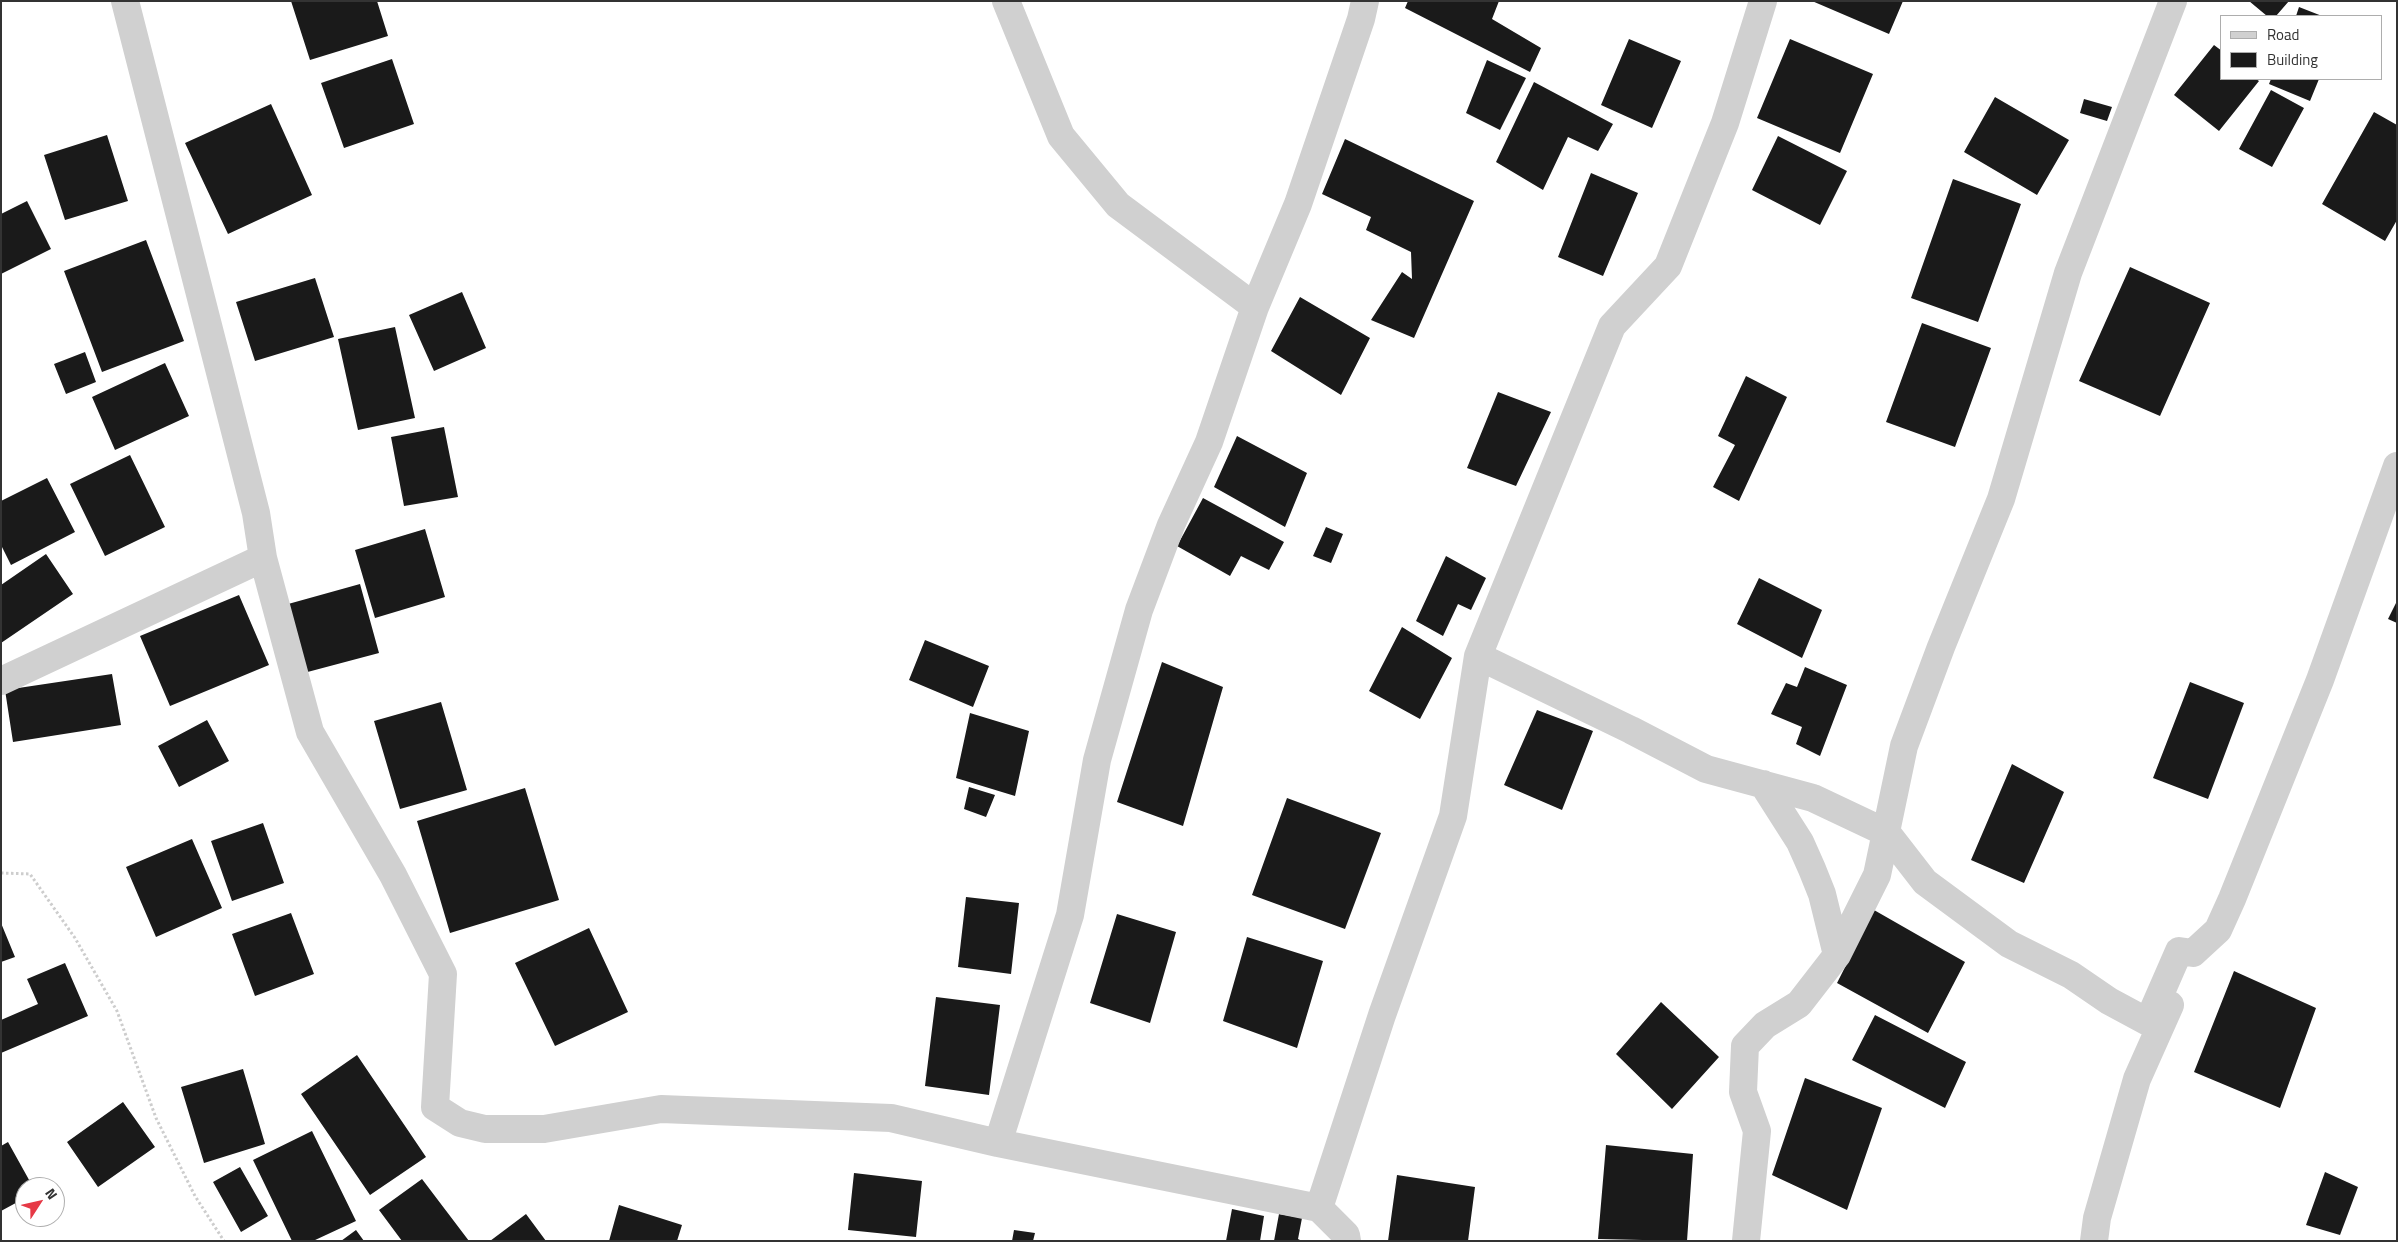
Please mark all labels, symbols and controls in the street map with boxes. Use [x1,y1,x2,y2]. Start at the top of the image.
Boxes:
legend [2220,15,2383,80]
text: Road [2267,23,2299,46]
text: Building [2267,48,2318,71]
north arrow [15,1177,65,1227]
text: N [40,1184,63,1204]

